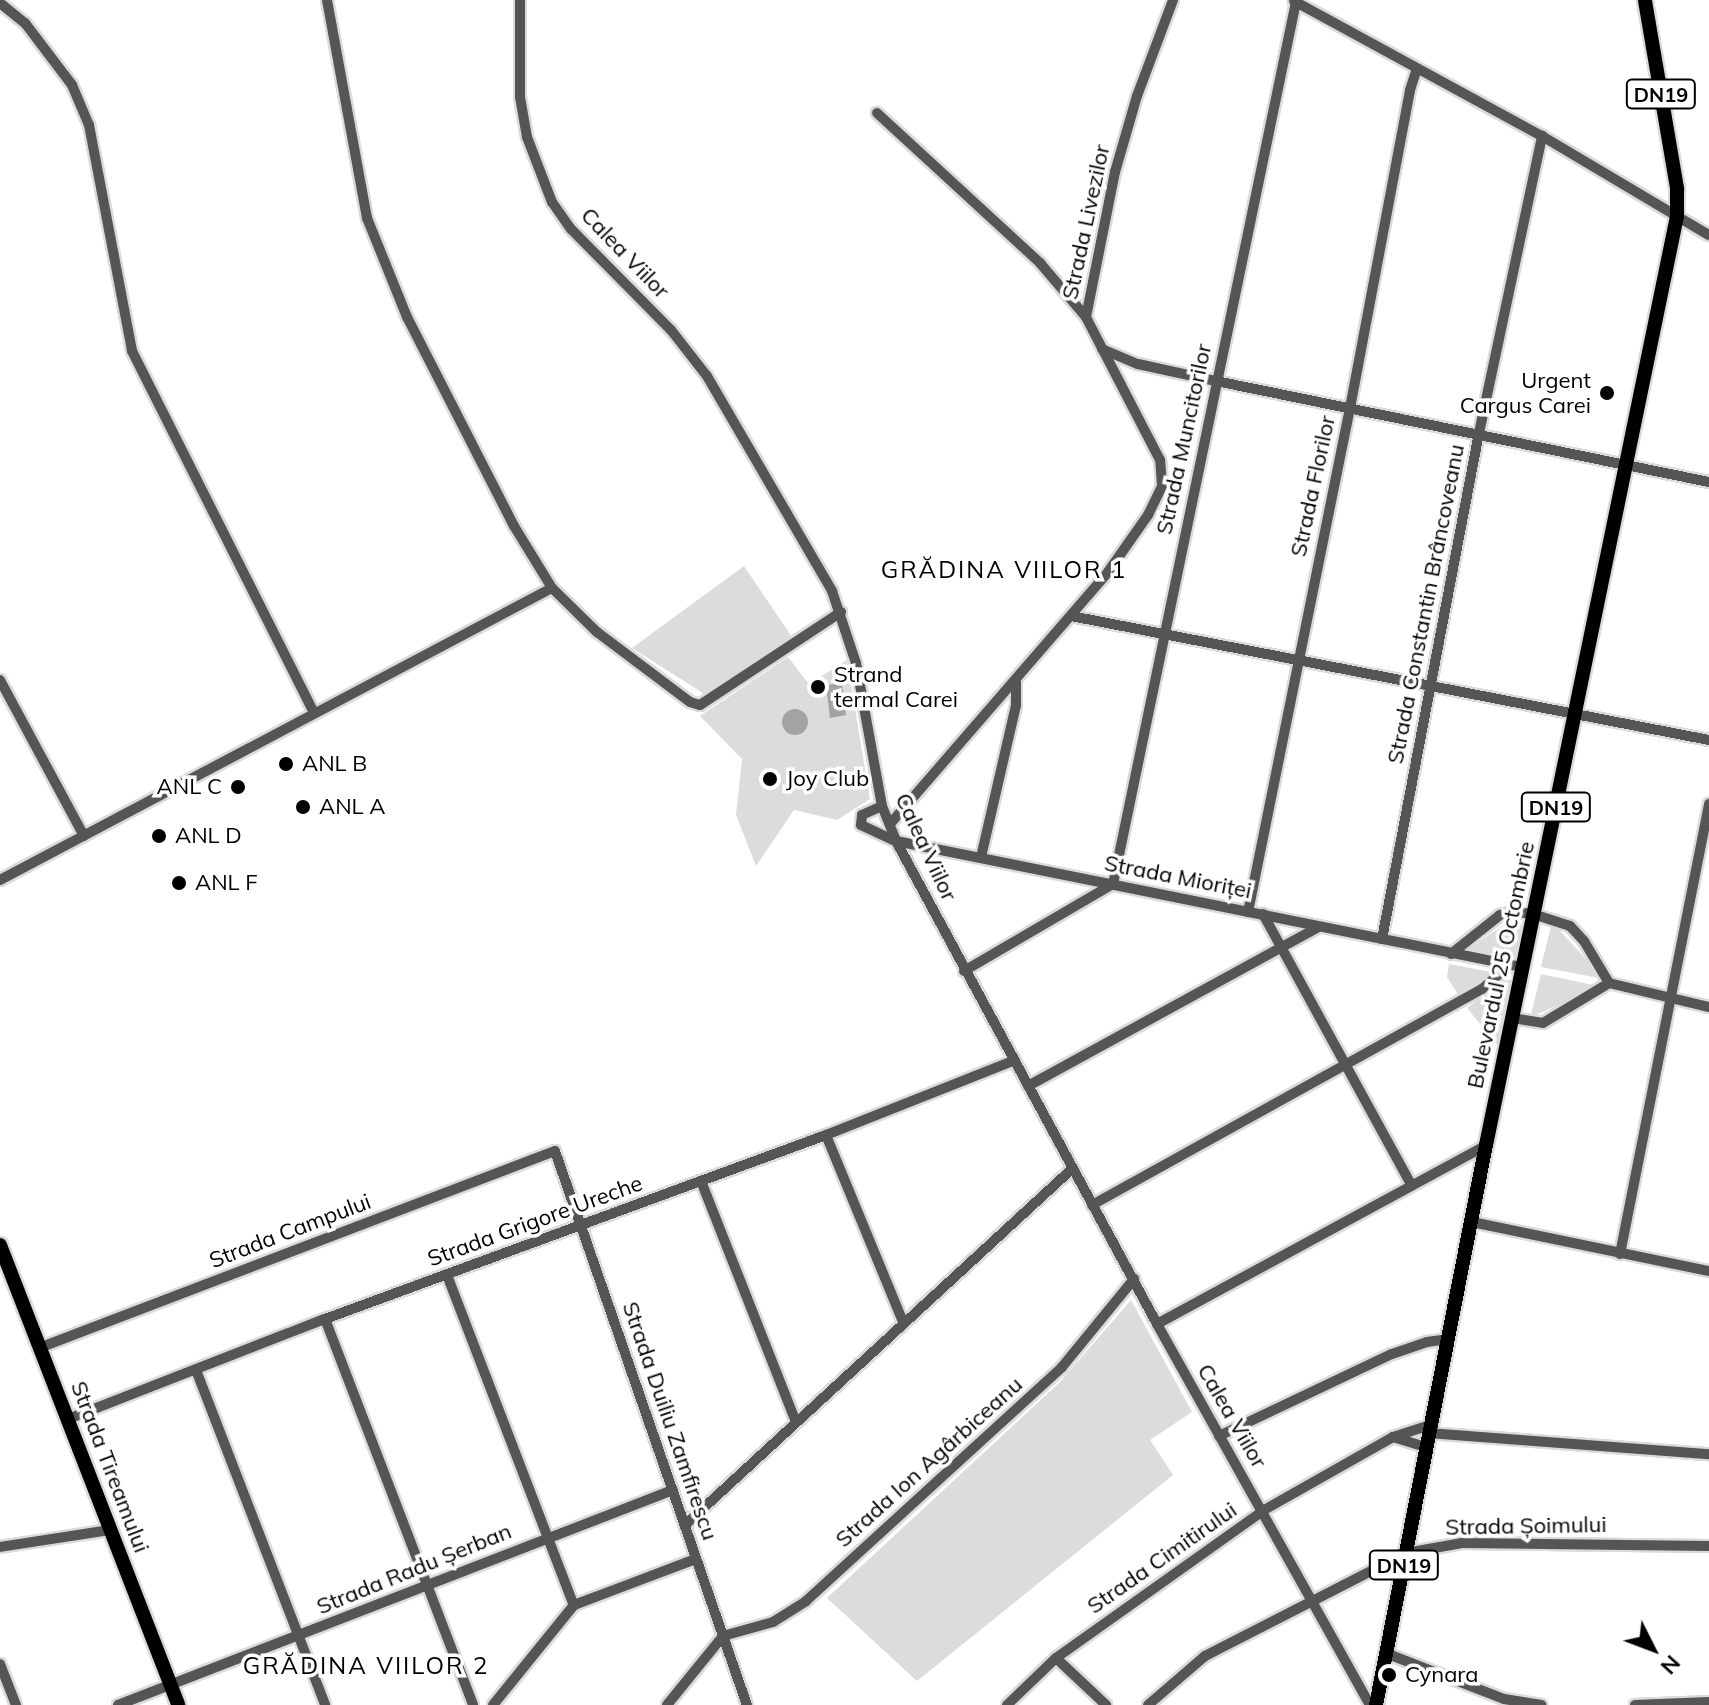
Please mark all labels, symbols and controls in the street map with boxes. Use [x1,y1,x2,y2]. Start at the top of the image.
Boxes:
road number: DN19 [1625,78,1697,110]
street label: Strada Livezilor [1057,142,1115,302]
street label: Calea Viilor [575,202,675,304]
street label: Strada Muncitorilor [1151,341,1217,537]
place label: Urgent Cargus Carei [1460,367,1591,418]
marker: Urgent Cargus Carei [1598,384,1616,402]
street label: Strada Florilor [1285,413,1341,559]
street label: Strada Constantin Brâncoveanu [1382,442,1470,766]
district label: GRĂDINA VIILOR 1 [881,556,1127,584]
place label: Strand termal Carei [834,661,958,712]
marker: Strand termal Carei [809,678,827,696]
place label: ANL B [302,751,367,777]
marker: ANL B [277,755,295,773]
place label: Joy Club [786,766,869,792]
marker: Joy Club [761,770,779,788]
place label: ANL C [157,774,222,800]
marker: ANL C [229,778,247,796]
street label: Calea Viilor [890,789,962,905]
road number: DN19 [1520,791,1592,823]
place label: ANL A [319,794,386,820]
marker: ANL A [294,798,312,816]
place label: ANL D [175,823,242,849]
marker: ANL D [150,827,168,845]
street label: Bulevardul 25 Octombrie [1462,839,1540,1091]
street label: Strada Mioriței [1102,850,1254,904]
place label: ANL F [195,870,258,896]
marker: ANL F [170,874,188,892]
street label: Strada Grigore Ureche [424,1170,646,1272]
street label: Strada Campului [206,1188,374,1274]
street label: Strada Duiliu Zamfirescu [617,1298,723,1544]
street label: Calea Viilor [1192,1359,1272,1473]
street label: Strada Ion Agârbiceanu [830,1371,1028,1553]
street label: Strada Tireamului [65,1378,155,1556]
street label: Strada Cimitirului [1082,1497,1242,1619]
street label: Strada Șoimului [1445,1511,1607,1541]
street label: Strada Radu Șerban [313,1518,515,1620]
road number: DN19 [1368,1549,1440,1581]
north arrow [1613,1609,1693,1689]
text: N [1655,1650,1687,1681]
district label: GRĂDINA VIILOR 2 [243,1652,489,1680]
place label: Cynara [1405,1662,1478,1688]
marker: Cynara [1380,1666,1398,1684]

